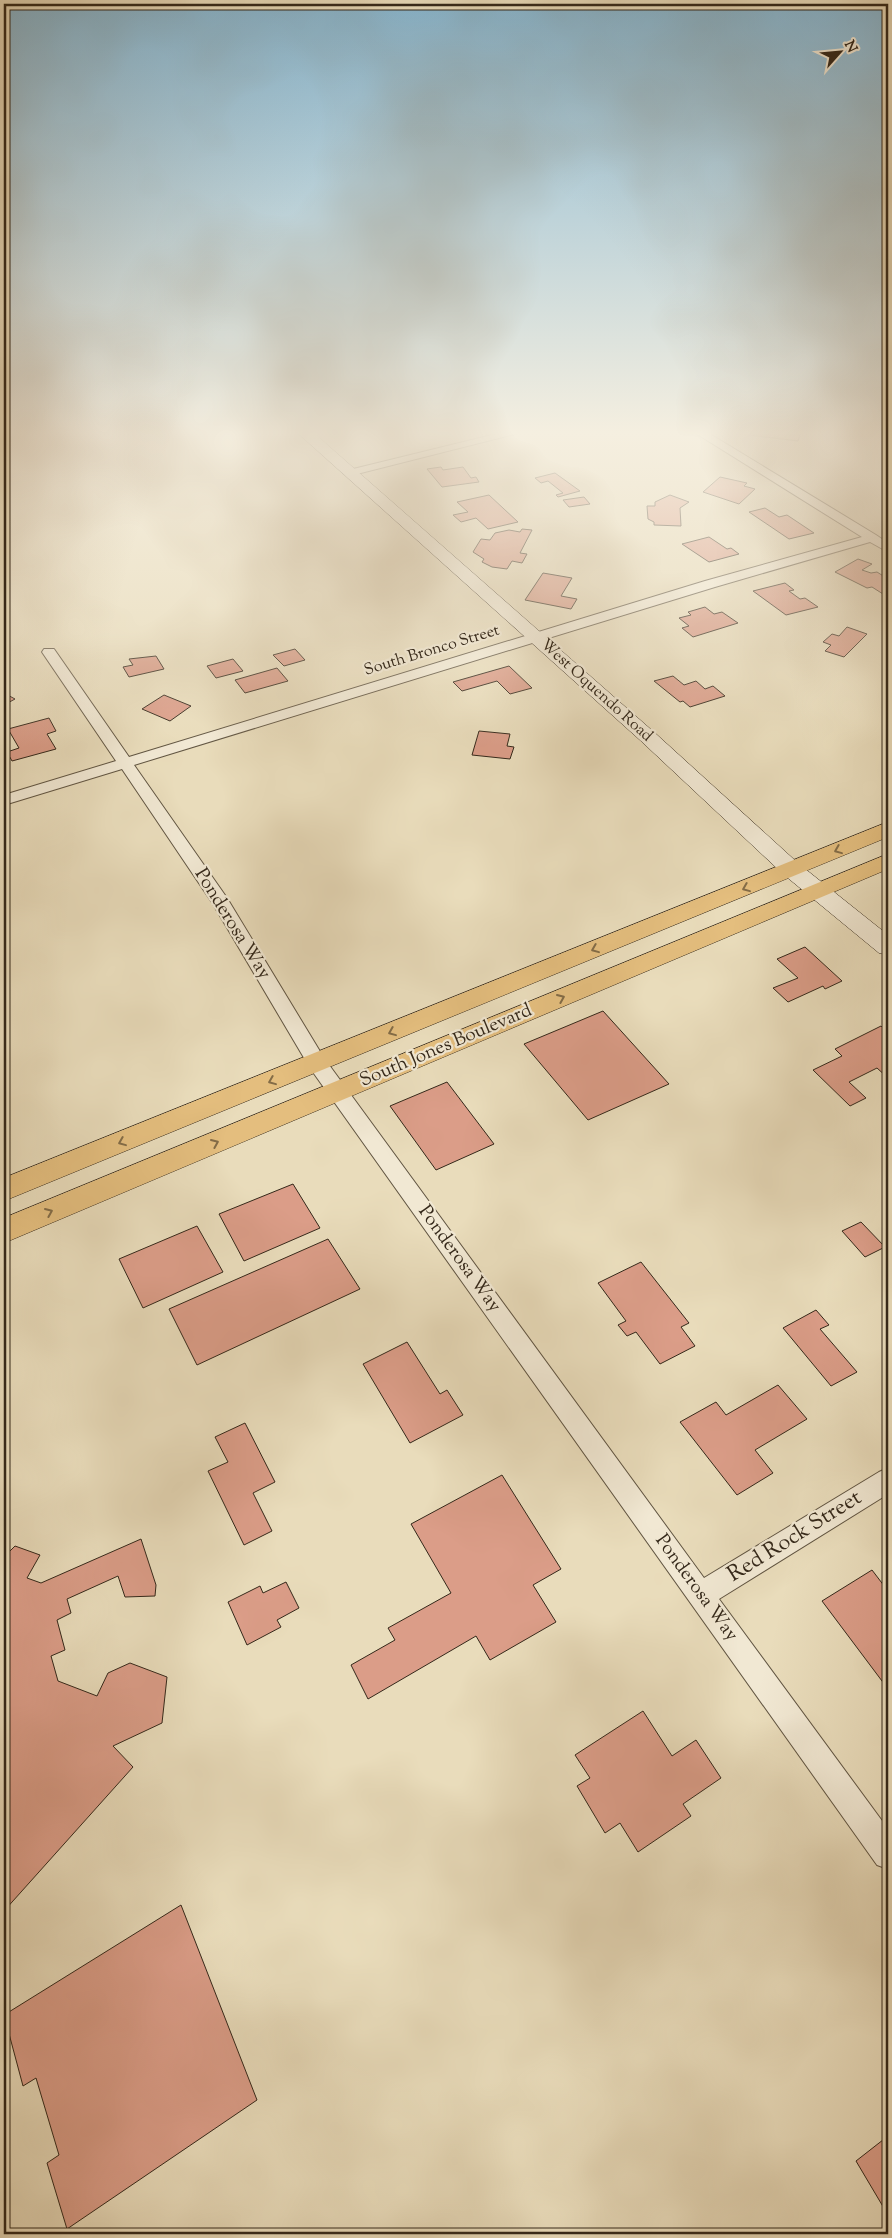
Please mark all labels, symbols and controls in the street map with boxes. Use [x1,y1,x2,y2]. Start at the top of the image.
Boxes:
north arrow [814,28,864,78]
text: N [838,37,861,57]
street label: South Bronco Street [361,619,503,683]
street label: West Oquendo Road [535,634,657,748]
one-way arrow [834,844,843,854]
street label: Ponderosa Way [187,863,277,985]
one-way arrow [742,881,751,892]
one-way arrow [591,943,600,953]
one-way arrow [556,994,565,1005]
street label: South Jones Boulevard [356,997,537,1095]
one-way arrow [388,1026,397,1036]
one-way arrow [268,1075,277,1085]
one-way arrow [118,1136,127,1146]
one-way arrow [210,1138,219,1149]
street label: Ponderosa Way [411,1200,507,1319]
one-way arrow [44,1208,53,1219]
street label: Red Rock Street [722,1483,869,1591]
street label: Ponderosa Way [648,1529,744,1648]

